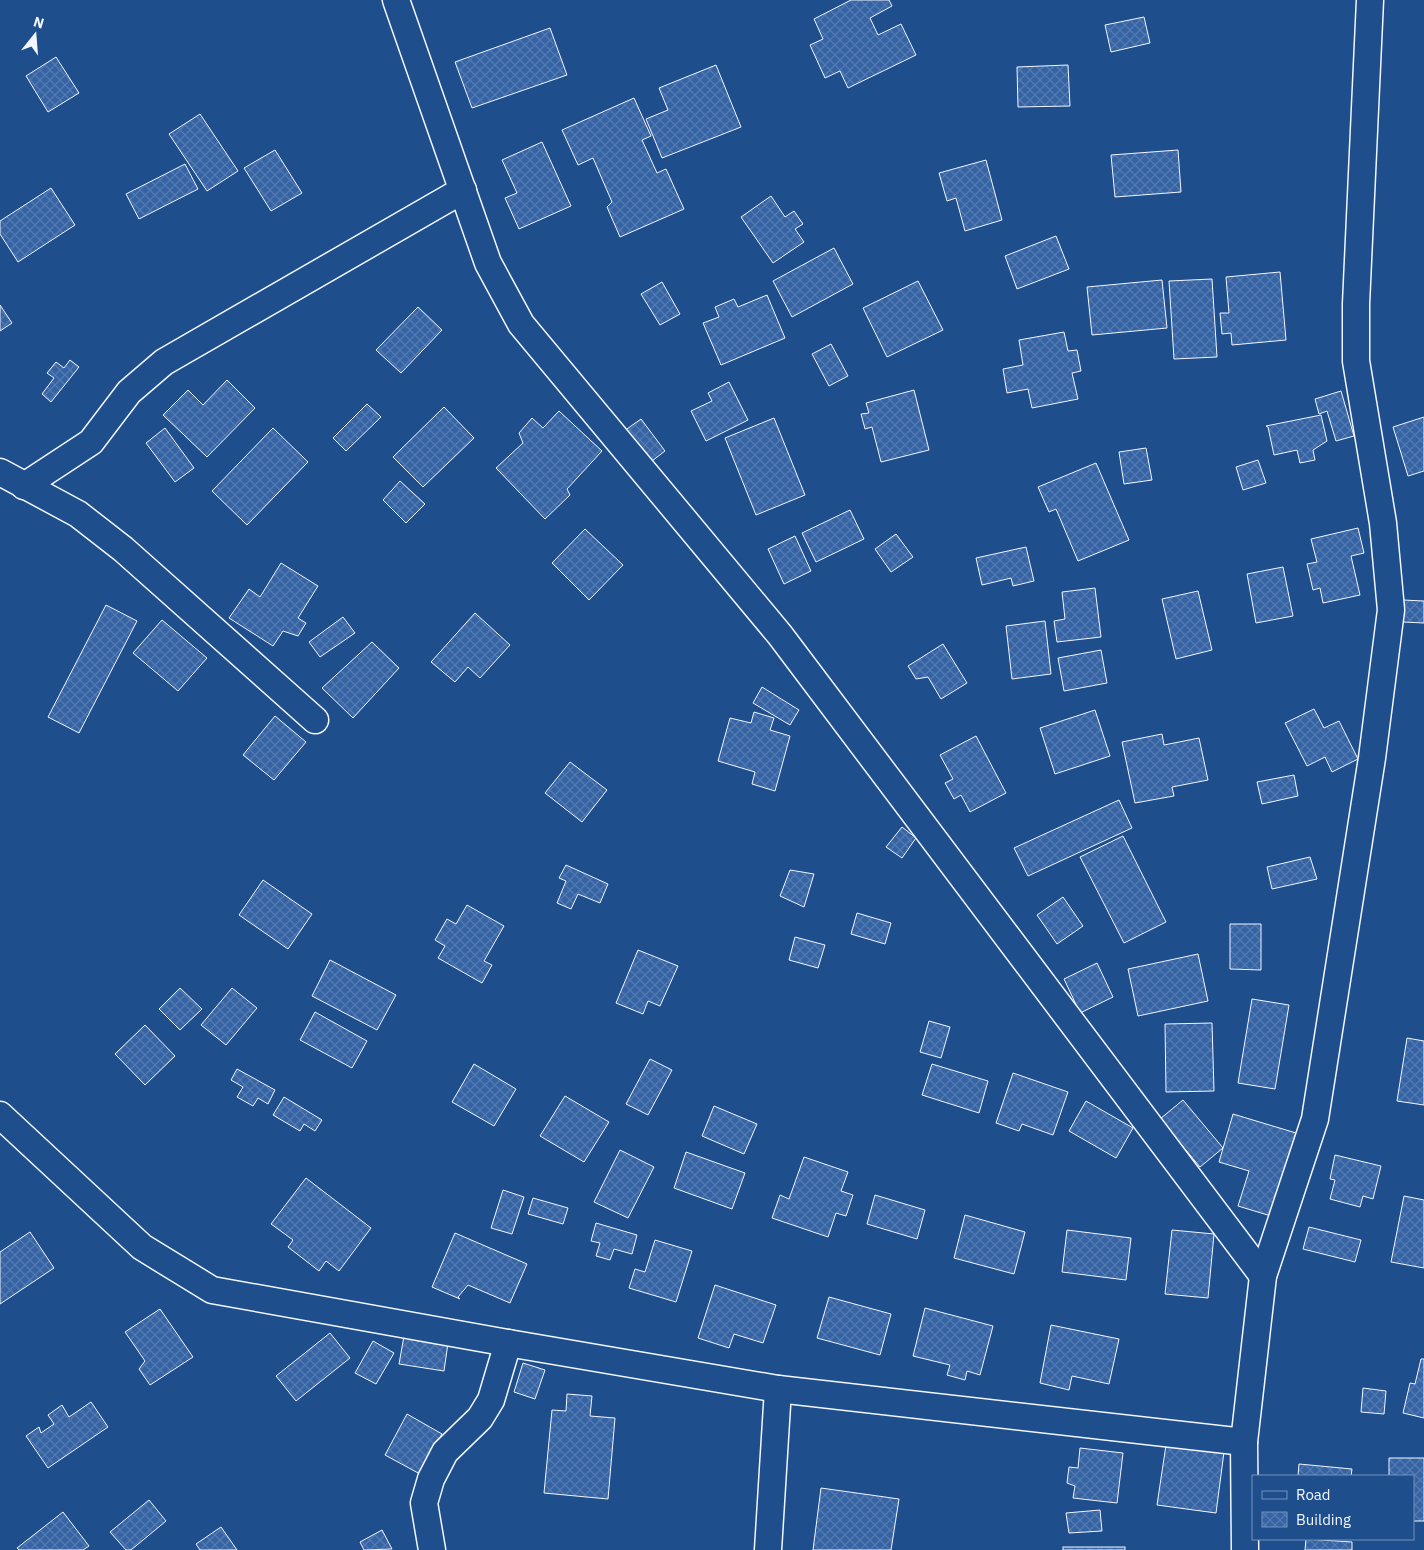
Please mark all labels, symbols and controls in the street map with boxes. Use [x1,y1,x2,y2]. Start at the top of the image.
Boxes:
north arrow [10,10,60,60]
text: N [31,12,46,33]
legend [1252,1475,1414,1540]
text: Road [1296,1485,1331,1504]
text: Building [1296,1510,1351,1529]

